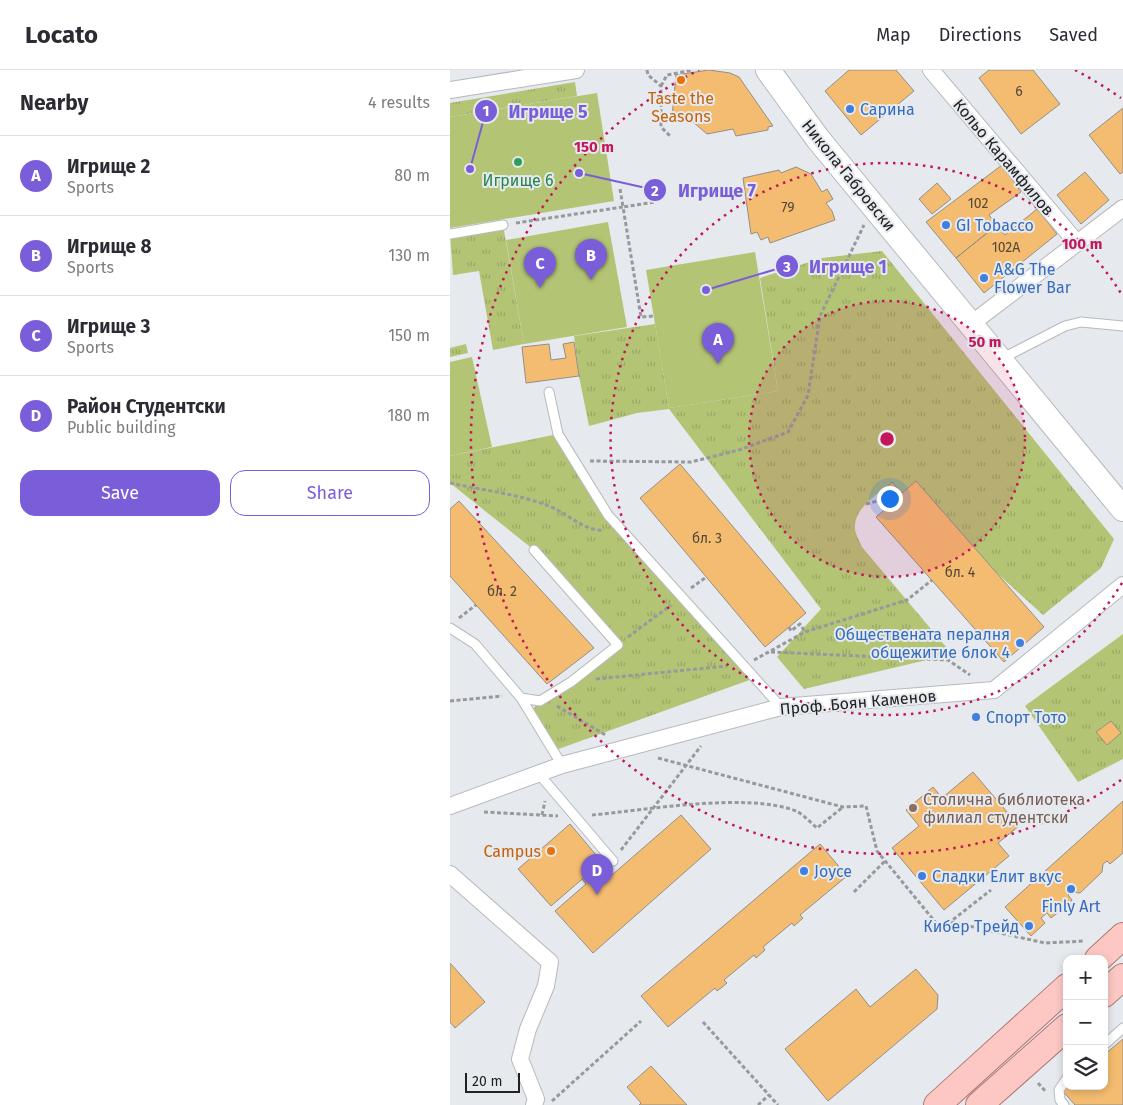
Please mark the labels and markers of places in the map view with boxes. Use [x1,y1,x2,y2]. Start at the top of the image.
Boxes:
marker: Taste the Seasons [675,74,687,86]
place label: Taste the Seasons [648,89,714,126]
callout: Игрище 5 [473,95,597,128]
place label: Сарина [860,100,915,119]
marker: Сарина [844,103,856,115]
marker: Игрище 6 [512,156,524,168]
place label: Игрище 6 [483,171,553,190]
callout: Игрище 7 [643,174,766,207]
place label: GI Tobacco [956,216,1034,235]
marker: GI Tobacco [940,219,952,231]
pin: B [575,239,607,280]
pin: C [524,247,556,288]
callout: Игрище 1 [774,250,897,283]
place label: A&G The Flower Bar [994,260,1072,297]
marker: A&G The Flower Bar [978,272,990,284]
pin: A [702,323,734,364]
centre of rings [878,430,896,448]
place label: Обществената пералня общежитие блок 4 [835,625,1010,662]
marker: Обществената пералня общежитие блок 4 [1014,637,1026,649]
place label: Спорт Тото [986,708,1067,727]
marker: Спорт Тото [970,711,982,723]
place label: Столична библиотека филиал студентски [923,790,1085,827]
marker: Столична библиотека филиал студентски [907,802,919,814]
place label: Campus [483,842,541,861]
marker: Campus [545,845,557,857]
pin: D [581,854,613,895]
place label: Joyce [814,862,852,881]
marker: Joyce [798,865,810,877]
place label: Сладки Елит вкус [932,867,1062,886]
marker: Сладки Елит вкус [916,870,928,882]
marker: Finly Art [1065,883,1077,895]
place label: Finly Art [1042,897,1101,916]
place label: Кибер Трейд [923,917,1019,936]
marker: Кибер Трейд [1023,920,1035,932]

